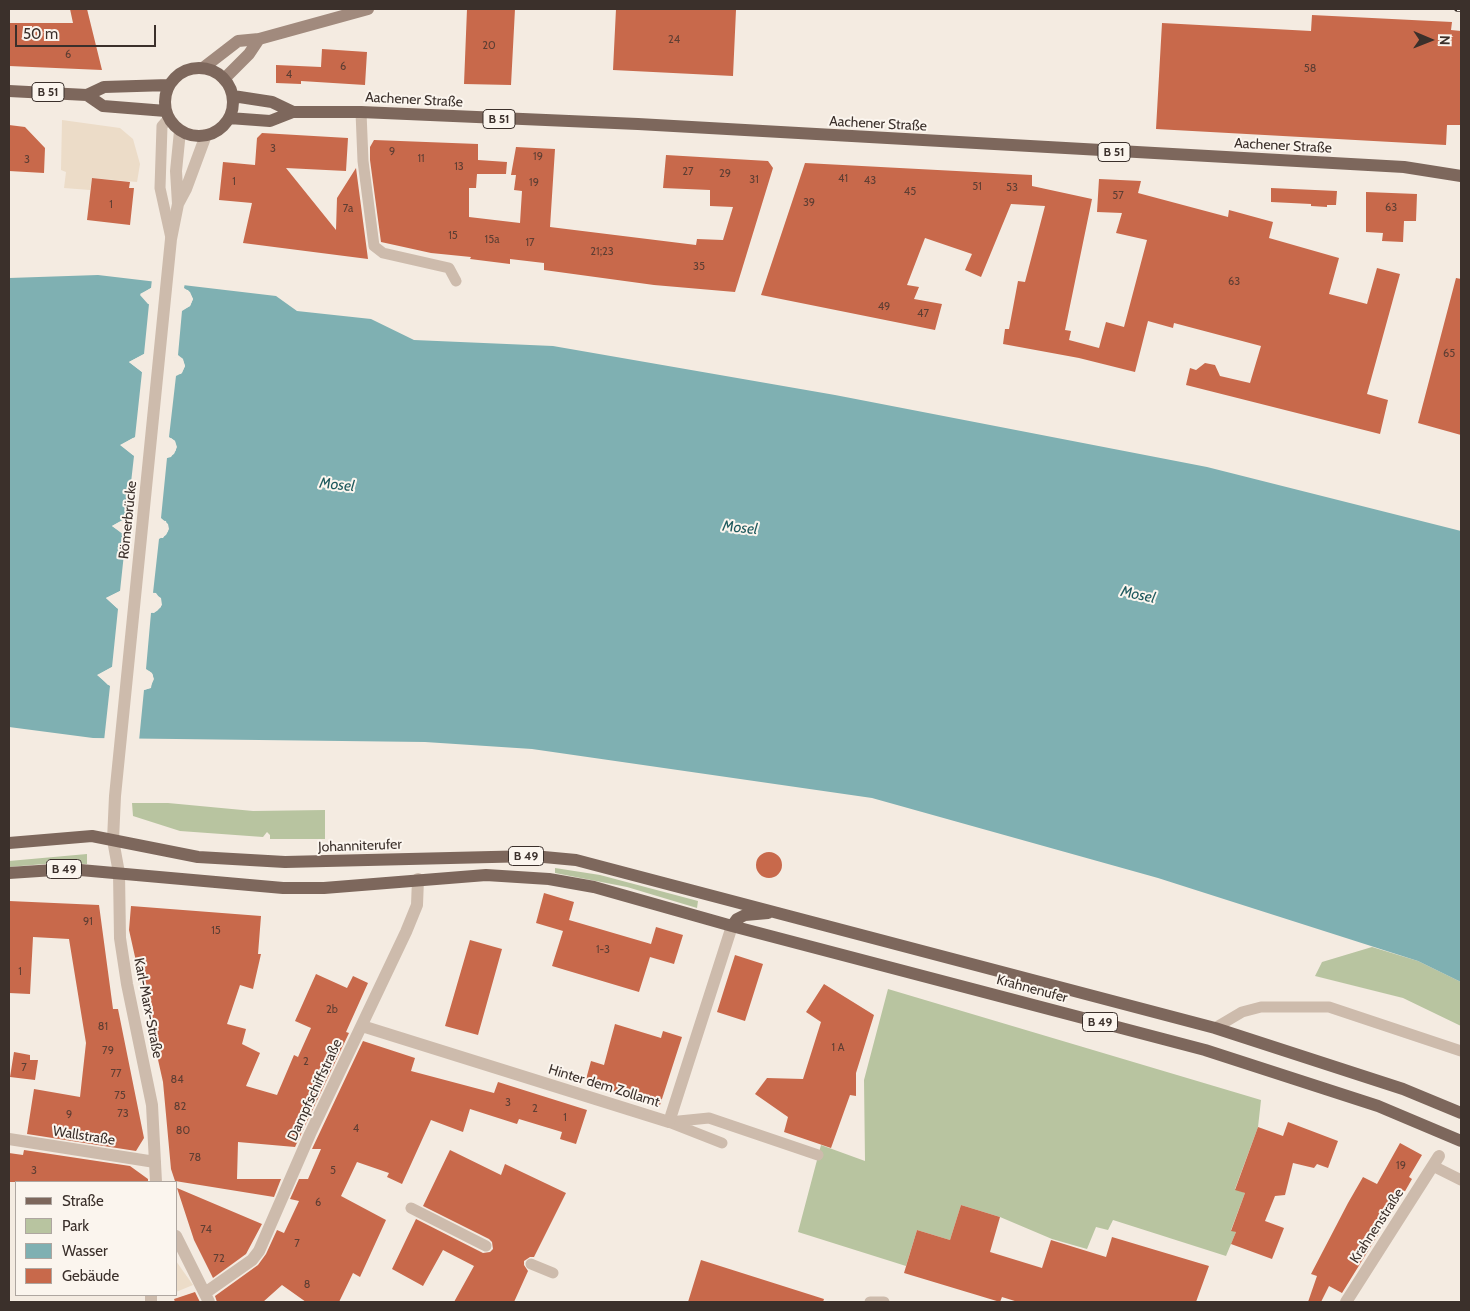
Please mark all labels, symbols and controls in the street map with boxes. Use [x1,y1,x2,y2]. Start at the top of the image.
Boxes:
scale bar [18,15,159,47]
north arrow [1405,15,1455,65]
text: 50 m [23,25,58,43]
house number: 24 [668,33,680,47]
text: N [1436,35,1454,45]
house number: 20 [482,39,496,53]
house number: 6 [65,48,71,62]
house number: 6 [340,60,346,74]
house number: 58 [1304,62,1316,76]
house number: 4 [286,68,292,82]
road number: B 51 [32,82,64,101]
street label: Aachener Straße [365,89,463,111]
road number: B 51 [483,110,515,128]
street label: Aachener Straße [829,113,927,135]
street label: Aachener Straße [1234,135,1332,157]
house number: 3 [270,142,276,156]
road number: B 51 [1098,142,1130,162]
house number: 9 [389,145,395,159]
house number: 19 [533,150,543,164]
house number: 11 [417,152,425,166]
house number: 3 [24,153,30,167]
house number: 13 [454,160,464,174]
house number: 27 [682,165,694,179]
house number: 29 [719,167,731,181]
house number: 41 [838,172,848,186]
house number: 31 [749,173,759,187]
house number: 43 [864,174,876,188]
house number: 1 [232,175,236,189]
house number: 19 [529,176,539,190]
house number: 51 [972,180,982,194]
house number: 53 [1006,181,1018,195]
house number: 45 [904,185,916,199]
house number: 57 [1112,189,1124,203]
house number: 39 [803,196,815,210]
house number: 1 [109,198,113,212]
house number: 63 [1385,201,1397,215]
house number: 7a [343,202,353,216]
house number: 15 [448,229,458,243]
house number: 15a [485,233,499,247]
house number: 17 [525,236,535,250]
house number: 21;23 [590,245,614,259]
house number: 35 [693,260,705,274]
house number: 63 [1228,275,1240,289]
house number: 49 [878,300,890,314]
house number: 47 [917,307,929,321]
house number: 65 [1443,347,1455,361]
water label: Mosel [319,474,355,496]
street label: Römerbrücke [116,480,140,560]
water label: Mosel [722,517,758,539]
water label: Mosel [1119,583,1157,607]
street label: Johanniterufer [318,836,402,856]
road number: B 49 [508,846,544,866]
road number: B 49 [46,860,82,879]
house number: 91 [83,915,93,929]
house number: 15 [211,924,221,938]
house number: 1-3 [596,943,610,957]
street label: Karl-Marx-Straße [130,956,166,1060]
house number: 1 [18,965,22,979]
street label: Krahnenufer [995,971,1069,1007]
house number: 2b [326,1003,338,1017]
road number: B 49 [1082,1012,1118,1032]
house number: 81 [98,1020,108,1034]
street label: Dampfschiffstraße [284,1037,346,1143]
house number: 1 A [832,1041,844,1055]
house number: 79 [102,1044,114,1058]
house number: 2 [303,1055,309,1069]
house number: 7 [21,1061,27,1075]
street label: Hinter dem Zollamt [546,1061,662,1111]
house number: 77 [110,1067,122,1081]
house number: 84 [170,1073,184,1087]
house number: 75 [114,1089,126,1103]
house number: 3 [505,1096,511,1110]
house number: 82 [174,1100,186,1114]
house number: 2 [532,1102,538,1116]
house number: 73 [117,1107,129,1121]
house number: 9 [66,1108,72,1122]
house number: 1 [563,1111,567,1125]
house number: 4 [353,1122,359,1136]
street label: Wallstraße [52,1123,116,1149]
house number: 80 [176,1124,190,1138]
house number: 78 [189,1151,201,1165]
house number: 19 [1396,1159,1406,1173]
house number: 3 [31,1164,37,1178]
house number: 5 [330,1164,336,1178]
legend [15,1181,178,1296]
street label: Krahnenstraße [1347,1185,1407,1267]
text: Straße [62,1192,104,1210]
house number: 6 [315,1196,321,1210]
text: Park [62,1217,89,1235]
house number: 74 [200,1223,212,1237]
house number: 7 [294,1237,300,1251]
text: Wasser [62,1242,108,1260]
house number: 72 [213,1252,225,1266]
text: Gebäude [62,1267,119,1285]
house number: 8 [304,1278,310,1292]

